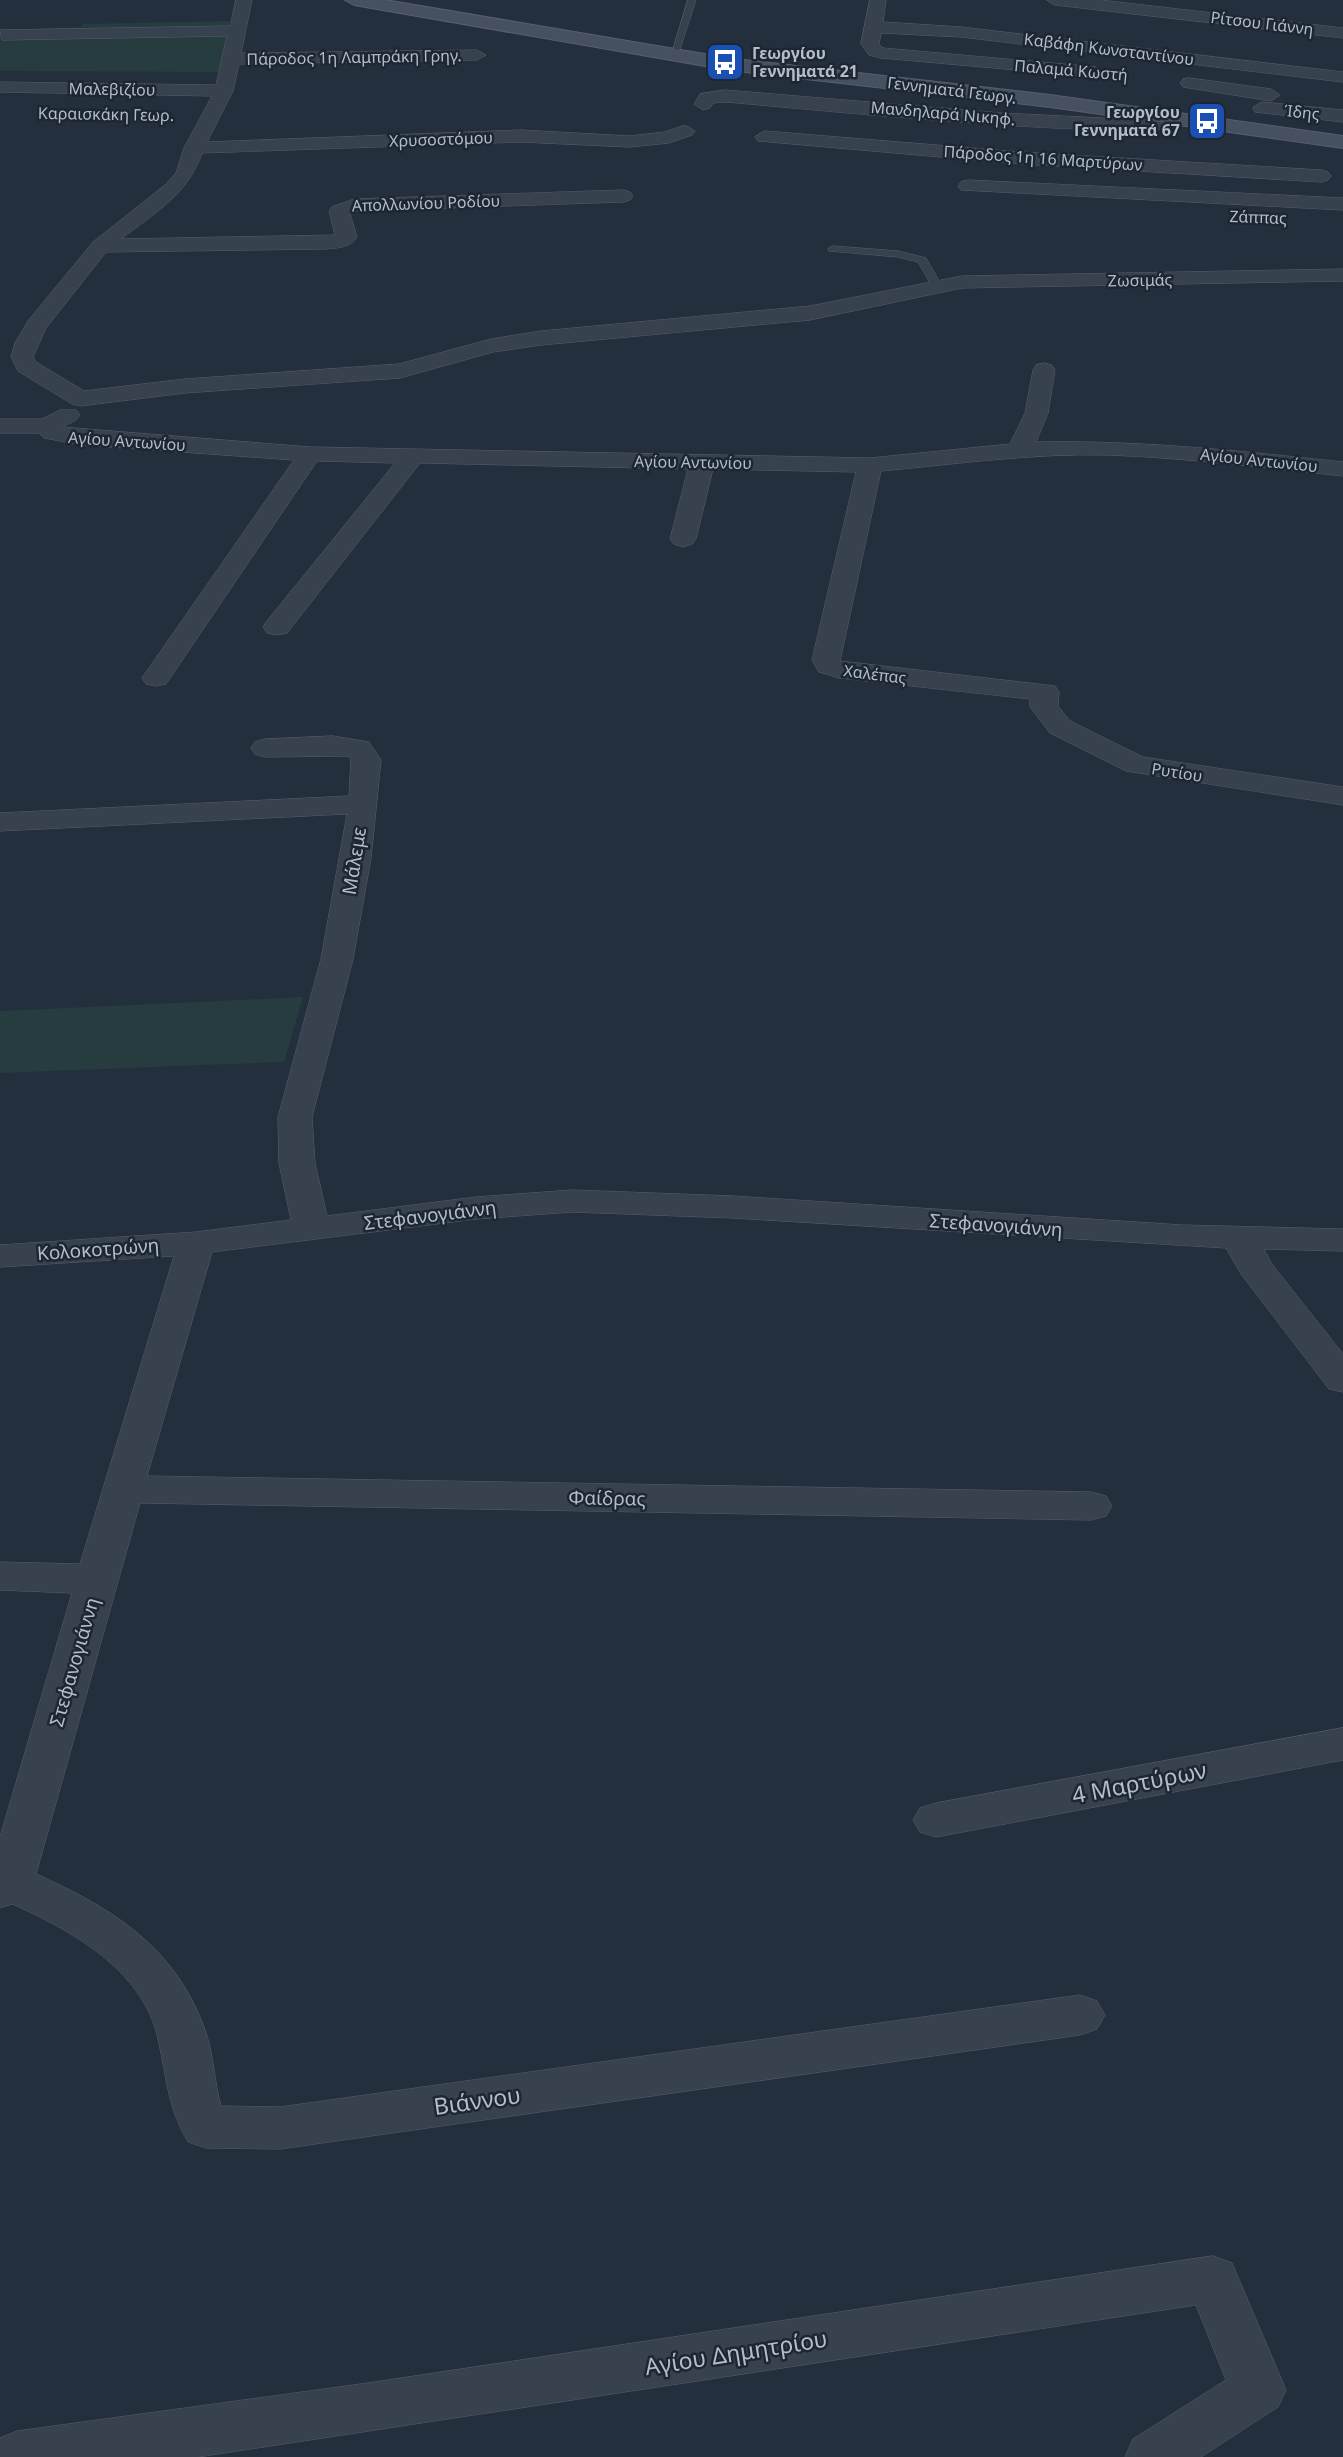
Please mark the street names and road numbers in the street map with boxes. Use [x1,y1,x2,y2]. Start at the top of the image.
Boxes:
street label: Ρίτσου Γιάννη [1209,6,1315,40]
street label: Καβάφη Κωνσταντίνου [1023,28,1195,70]
street label: Πάροδος 1η Λαμπράκη Γρηγ. [246,44,462,70]
street label: Παλαμά Κωστή [1013,54,1129,86]
street label: Γεννηματά Γεωργ. [886,71,1018,109]
street label: Μαλεβιζίου [68,77,156,101]
street label: Μανδηλαρά Νικηφ. [870,96,1016,130]
street label: Ίδης [1283,99,1321,125]
street label: Καραισκάκη Γεωρ. [38,102,174,126]
street label: Χρυσοστόμου [389,126,493,152]
street label: Πάροδος 1η 16 Μαρτύρων [943,140,1143,176]
street label: Απολλωνίου Ροδίου [351,189,501,217]
street label: Ζάππας [1229,205,1287,229]
street label: Ζωσιμάς [1108,268,1173,292]
street label: Αγίου Αντωνίου [67,426,187,456]
street label: Αγίου Αντωνίου [1199,443,1319,477]
street label: Αγίου Αντωνίου [634,450,752,474]
street label: Χαλέπας [842,659,908,689]
street label: Ρυτίου [1150,757,1204,787]
street label: Μάλεμε [336,825,372,897]
street label: Στεφανογιάννη [362,1194,498,1236]
street label: Στεφανογιάννη [929,1207,1063,1243]
street label: Κολοκοτρώνη [36,1232,160,1266]
street label: Φαίδρας [568,1484,646,1512]
street label: Στεφανογιάννη [43,1594,105,1730]
street label: 4 Μαρτύρων [1069,1753,1209,1811]
street label: Βιάννου [431,2078,523,2122]
street label: Αγίου Δημητρίου [642,2322,830,2382]

